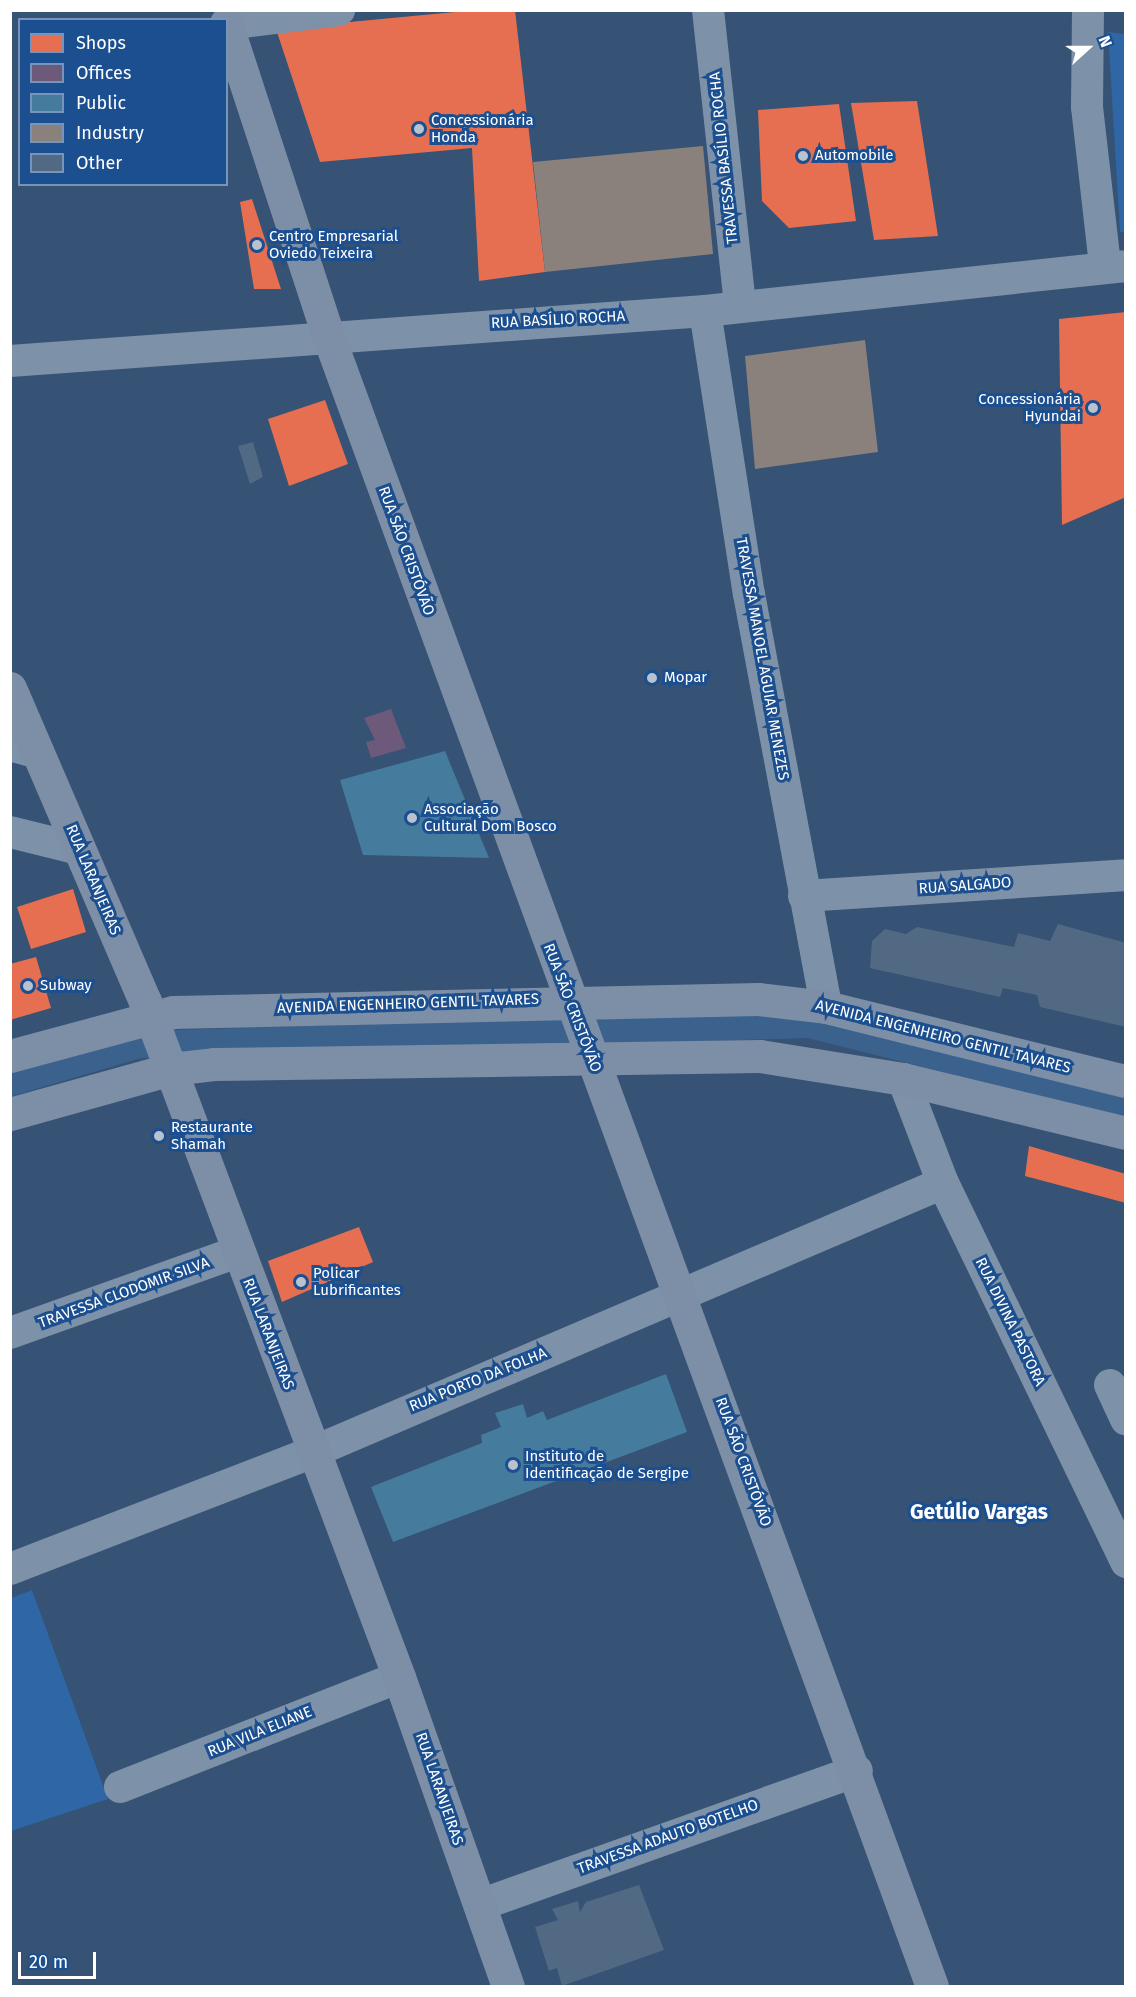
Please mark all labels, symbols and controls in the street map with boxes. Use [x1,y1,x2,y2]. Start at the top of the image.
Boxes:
legend [18,18,228,186]
north arrow [1058,18,1118,78]
text: Shops [76,32,126,54]
text: N [1094,33,1116,50]
text: Offices [76,62,131,84]
street label: TRAVESSA BASÍLIO ROCHA [706,71,742,245]
text: Public [76,92,126,114]
place label: Concessionária Honda [431,111,534,146]
text: Industry [76,122,144,144]
marker: Concessionária Honda [412,122,426,136]
place label: Automobile [815,147,894,165]
marker: Automobile [796,149,810,163]
text: Other [76,152,122,174]
place label: Centro Empresarial Oviedo Teixeira [269,227,398,262]
marker: Centro Empresarial Oviedo Teixeira [250,238,264,252]
street label: RUA BASÍLIO ROCHA [490,307,626,333]
place label: Concessionária Hyundai [978,390,1081,425]
marker: Concessionária Hyundai [1086,401,1100,415]
street label: RUA SÃO CRISTÓVÃO [374,484,438,618]
street label: TRAVESSA MANOEL AGUIAR MENEZES [732,536,792,782]
place label: Mopar [664,669,707,687]
marker: Mopar [645,671,659,685]
place label: Associação Cultural Dom Bosco [424,800,557,835]
marker: Associação Cultural Dom Bosco [405,811,419,825]
street label: RUA LARANJEIRAS [62,822,124,938]
street label: RUA SALGADO [918,874,1012,898]
street label: RUA SÃO CRISTÓVÃO [539,941,605,1075]
place label: Subway [40,977,92,995]
marker: Subway [21,979,35,993]
street label: AVENIDA ENGENHEIRO GENTIL TAVARES [277,990,539,1018]
street label: AVENIDA ENGENHEIRO GENTIL TAVARES [814,997,1072,1077]
place label: Restaurante Shamah [171,1118,253,1153]
marker: Restaurante Shamah [152,1129,166,1143]
street label: TRAVESSA CLODOMIR SILVA [36,1254,212,1332]
street label: RUA DIVINA PASTORA [971,1255,1049,1389]
place label: Policar Lubrificantes [313,1264,401,1299]
marker: Policar Lubrificantes [294,1275,308,1289]
street label: RUA LARANJEIRAS [238,1276,298,1392]
street label: RUA PORTO DA FOLHA [407,1344,549,1416]
street label: RUA SÃO CRISTÓVÃO [711,1395,775,1529]
place label: Instituto de Identificação de Sergipe [525,1447,689,1482]
marker: Instituto de Identificação de Sergipe [506,1458,520,1472]
district label: Getúlio Vargas [910,1499,1048,1525]
street label: RUA VILA ELIANE [205,1703,315,1761]
street label: RUA LARANJEIRAS [411,1730,467,1848]
street label: TRAVESSA ADAUTO BOTELHO [575,1796,761,1878]
scale bar [21,1940,99,1978]
text: 20 m [29,1951,68,1973]

